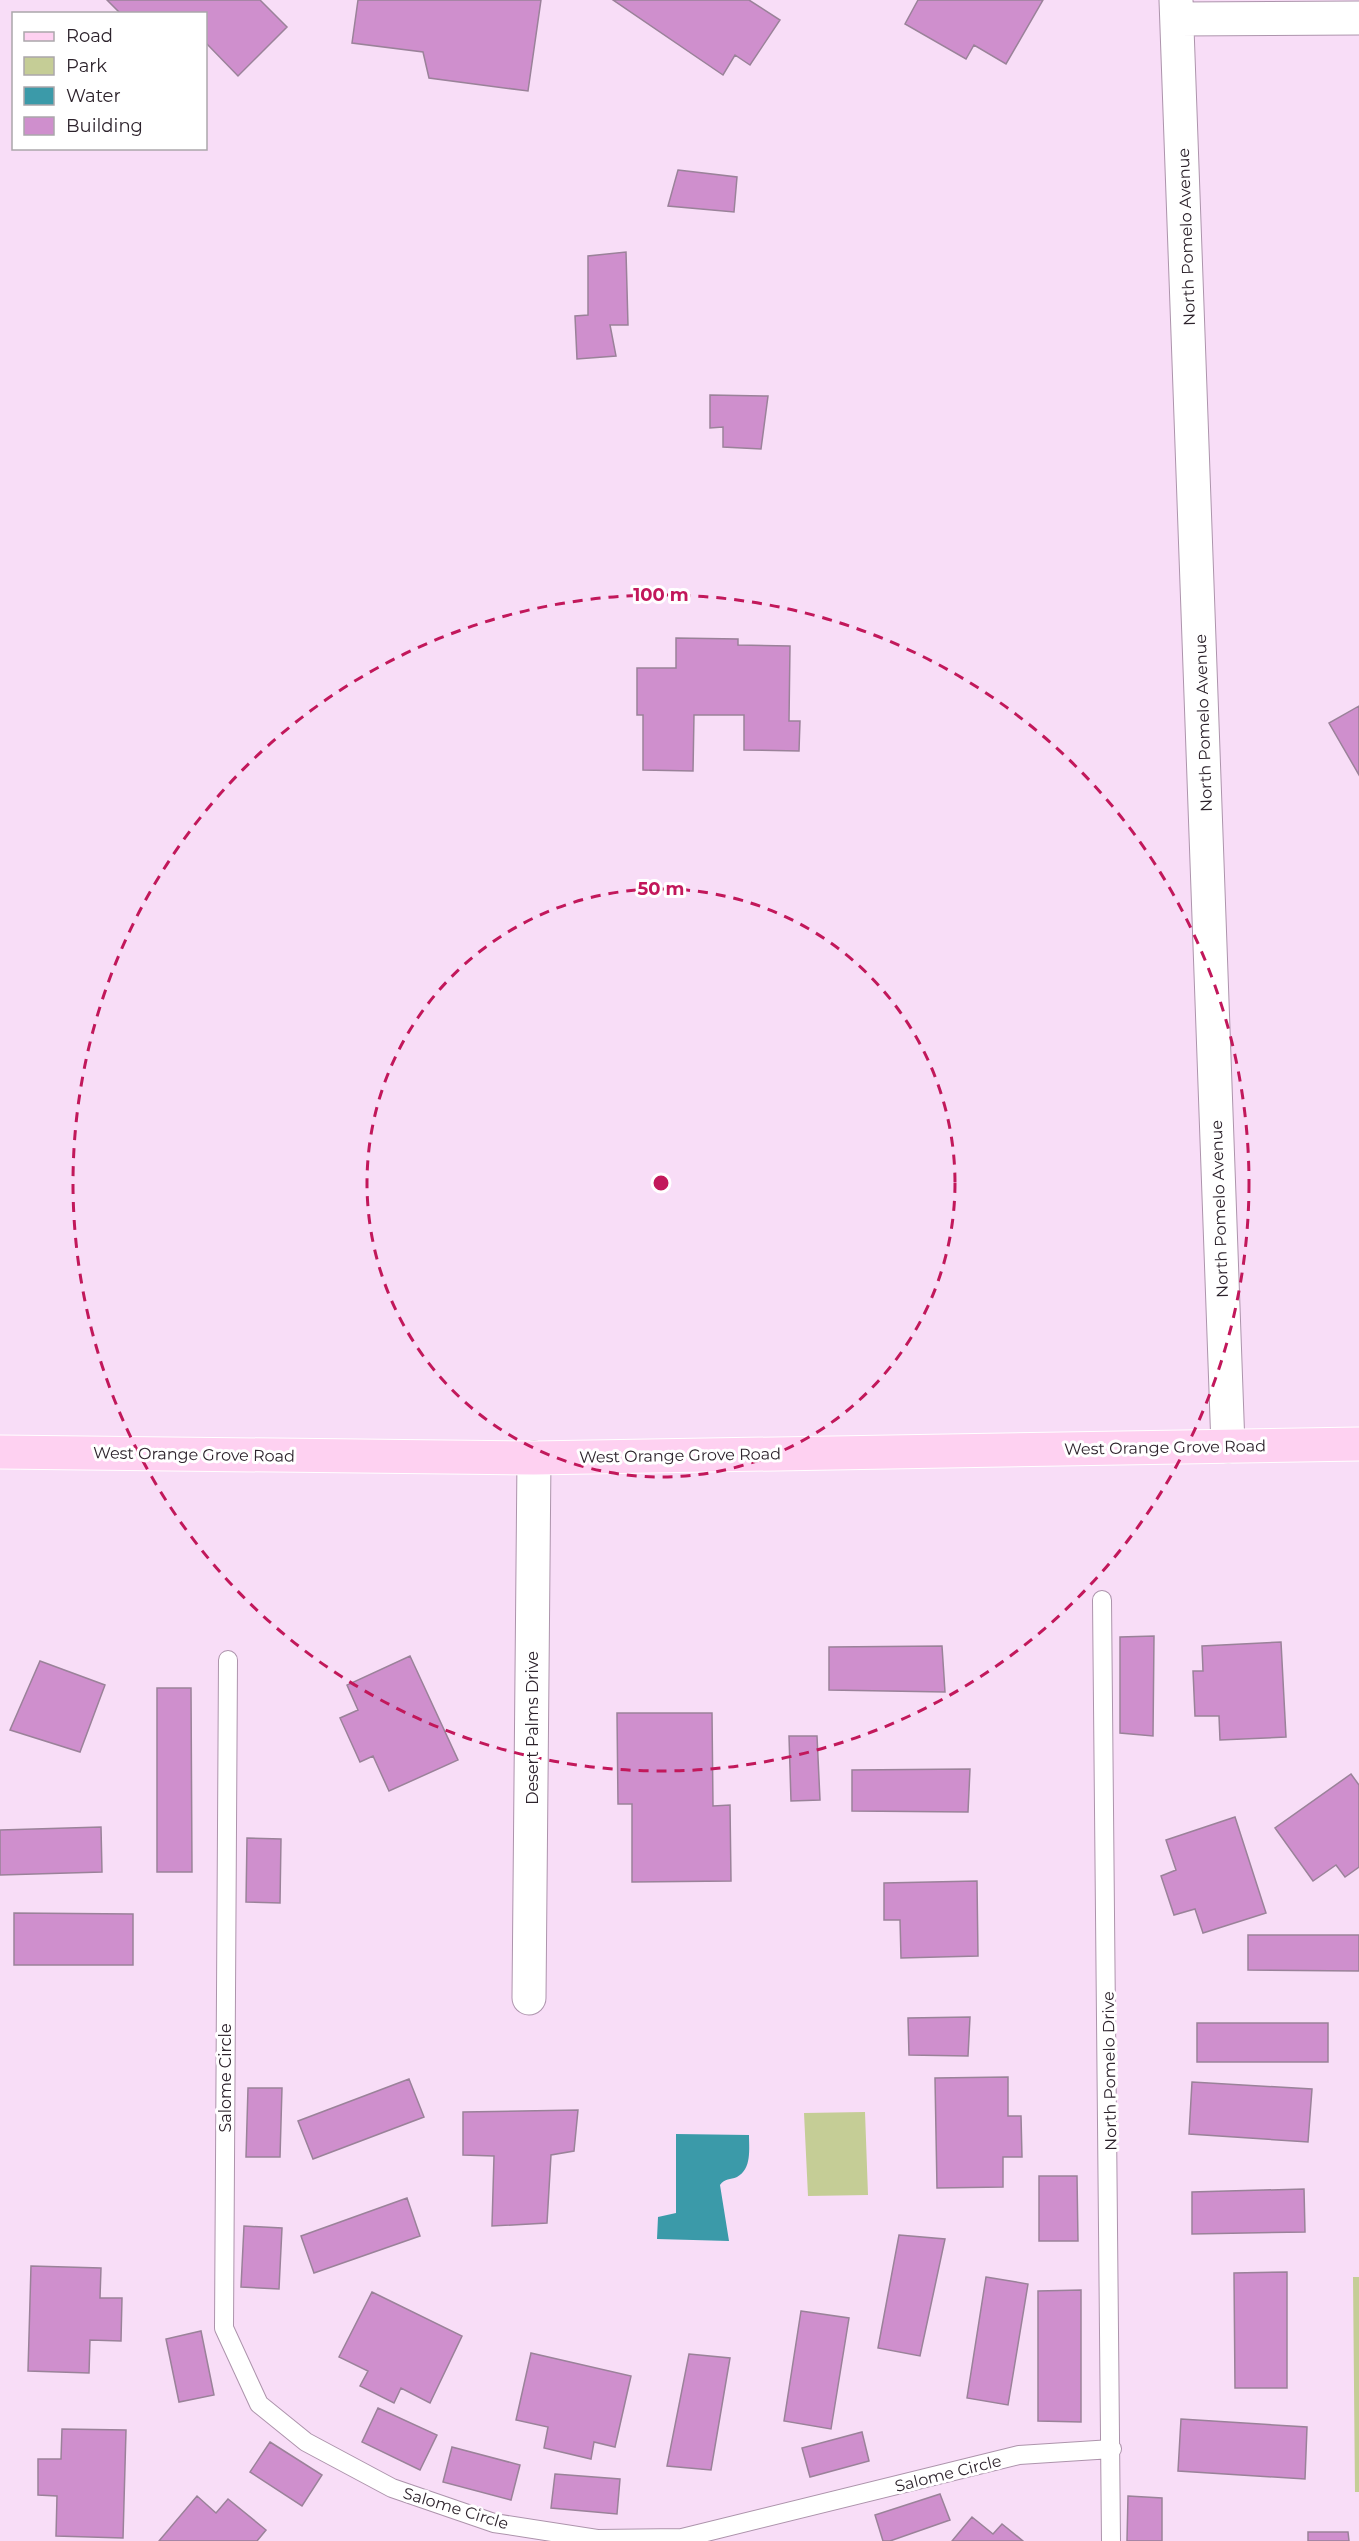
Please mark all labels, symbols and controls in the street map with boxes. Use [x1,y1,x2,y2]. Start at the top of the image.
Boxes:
legend [12,12,207,150]
text: Road [66,25,113,47]
text: Park [66,55,107,77]
text: Water [66,85,121,107]
text: Building [66,115,143,137]
street label: North Pomelo Avenue [1174,148,1199,326]
text: 100 m [633,584,689,606]
street label: North Pomelo Avenue [1191,634,1216,812]
text: 50 m [638,878,684,900]
street label: North Pomelo Avenue [1207,1120,1232,1298]
centre of rings [651,1173,671,1193]
street label: West Orange Grove Road [1064,1436,1266,1459]
street label: West Orange Grove Road [93,1443,295,1466]
street label: West Orange Grove Road [579,1444,781,1467]
street label: Desert Palms Drive [523,1651,542,1805]
street label: North Pomelo Drive [1099,1991,1120,2151]
street label: Salome Circle [216,2023,235,2133]
street label: Salome Circle [893,2451,1003,2496]
street label: Salome Circle [401,2483,511,2534]

